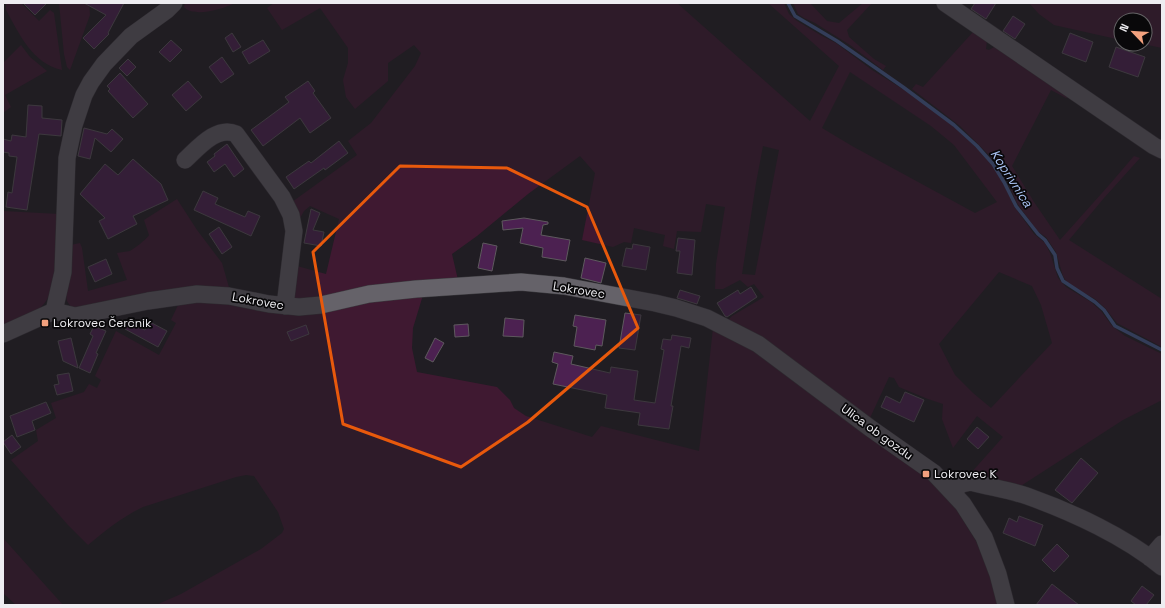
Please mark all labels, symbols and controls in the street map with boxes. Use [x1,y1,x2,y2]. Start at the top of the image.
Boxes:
north arrow [1113,12,1153,52]
text: N [1116,21,1132,34]
water label: Koprivnica [987,146,1037,211]
street label: Lokrovec [552,278,606,302]
street label: Lokrovec [231,289,285,313]
place label: Lokrovec Čerčnik [53,315,152,331]
marker: Lokrovec Čerčnik [40,318,50,328]
street label: Ulica ob gozdu [838,400,916,464]
place label: Lokrovec K [934,466,997,482]
marker: Lokrovec K [921,469,931,479]

